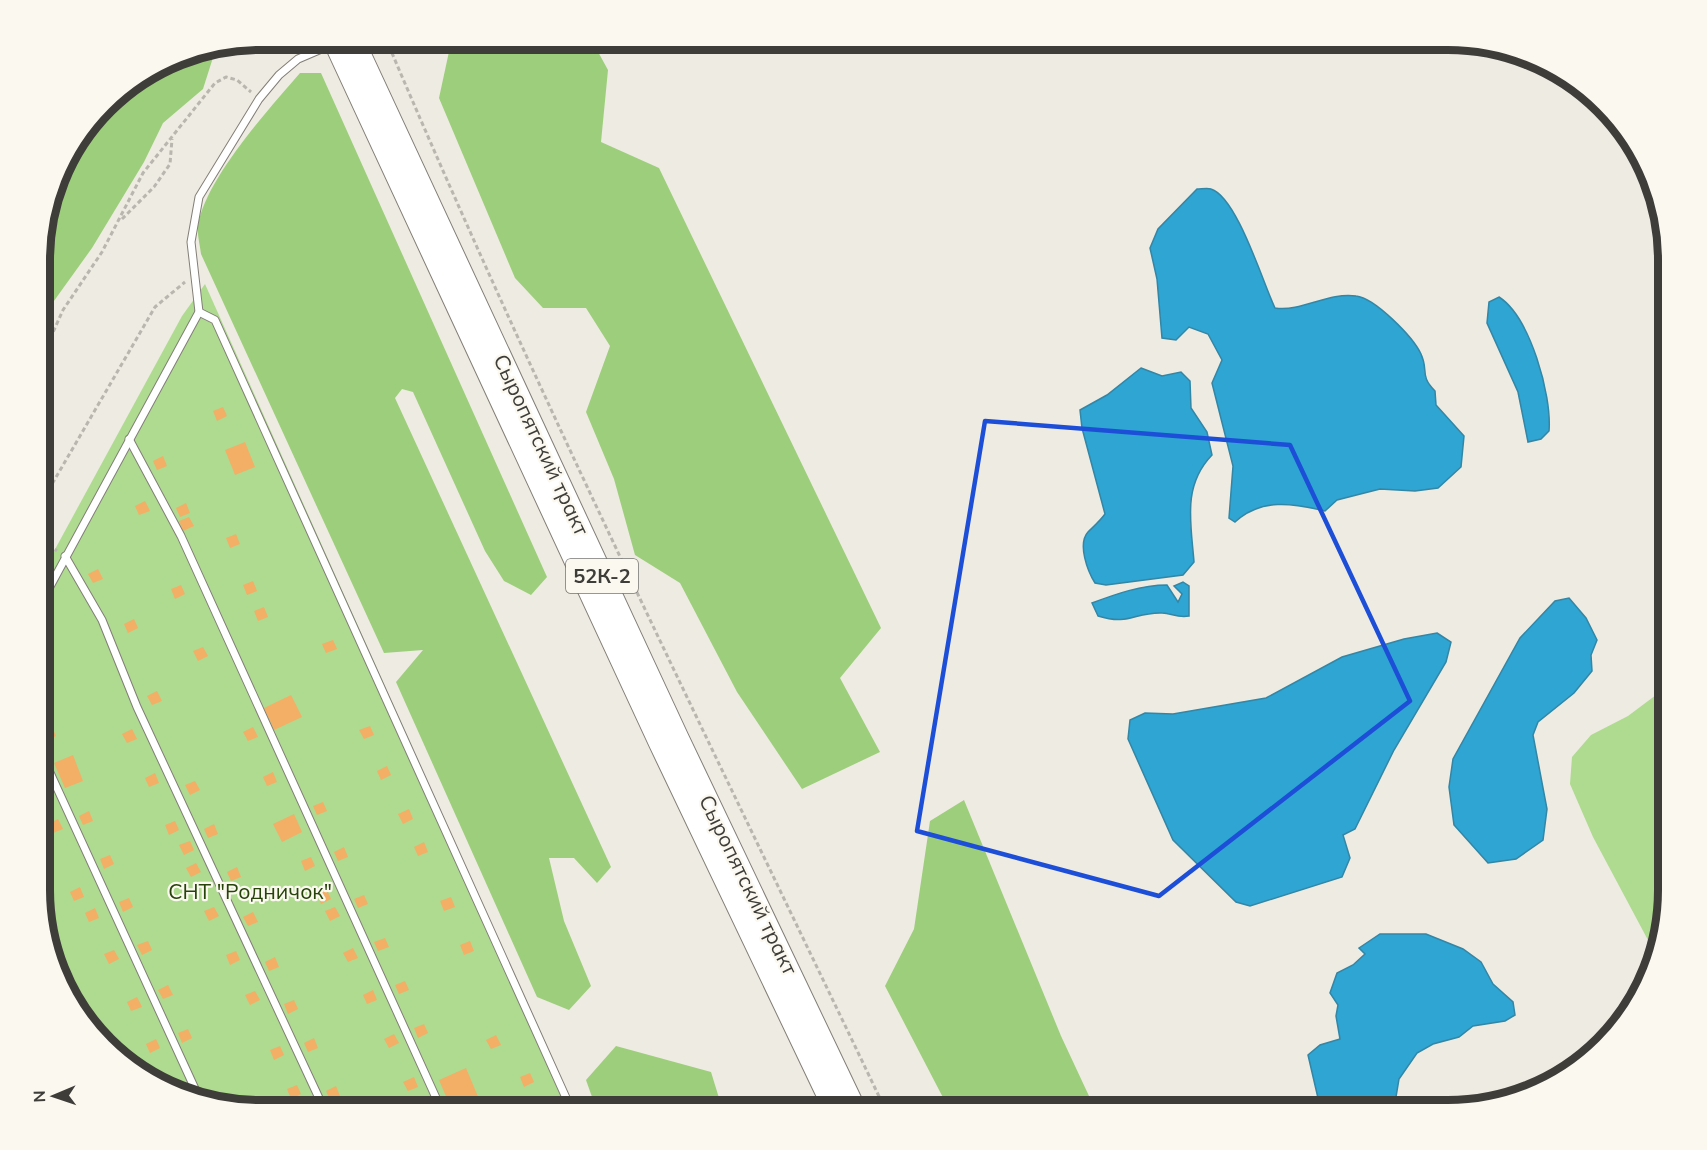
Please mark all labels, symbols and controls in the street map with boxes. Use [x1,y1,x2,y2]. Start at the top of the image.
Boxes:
street label: Сыропятский тракт [489,350,595,540]
road number: 52К-2 [566,559,638,593]
street label: Сыропятский тракт [694,790,804,979]
park label: СНТ "Родничок" [168,878,332,904]
north arrow [24,1066,84,1126]
text: N [29,1090,49,1103]

